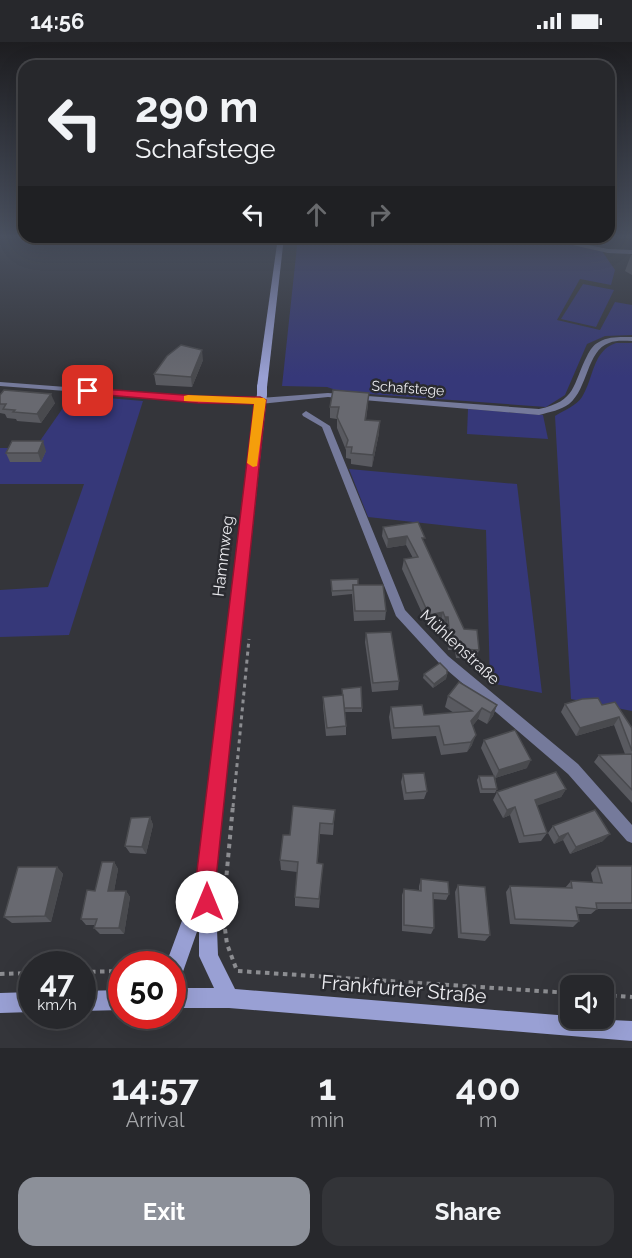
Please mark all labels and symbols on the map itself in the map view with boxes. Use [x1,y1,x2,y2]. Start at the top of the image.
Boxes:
pin [62,365,113,416]
street label: Schafstege [371,377,445,399]
street label: Hammweg [209,514,237,598]
street label: Mühlenstraße [416,605,504,689]
position arrow [175,870,239,934]
speed limit sign: 50 [108,951,186,1029]
street label: Frankfurter Straße [320,970,488,1008]

